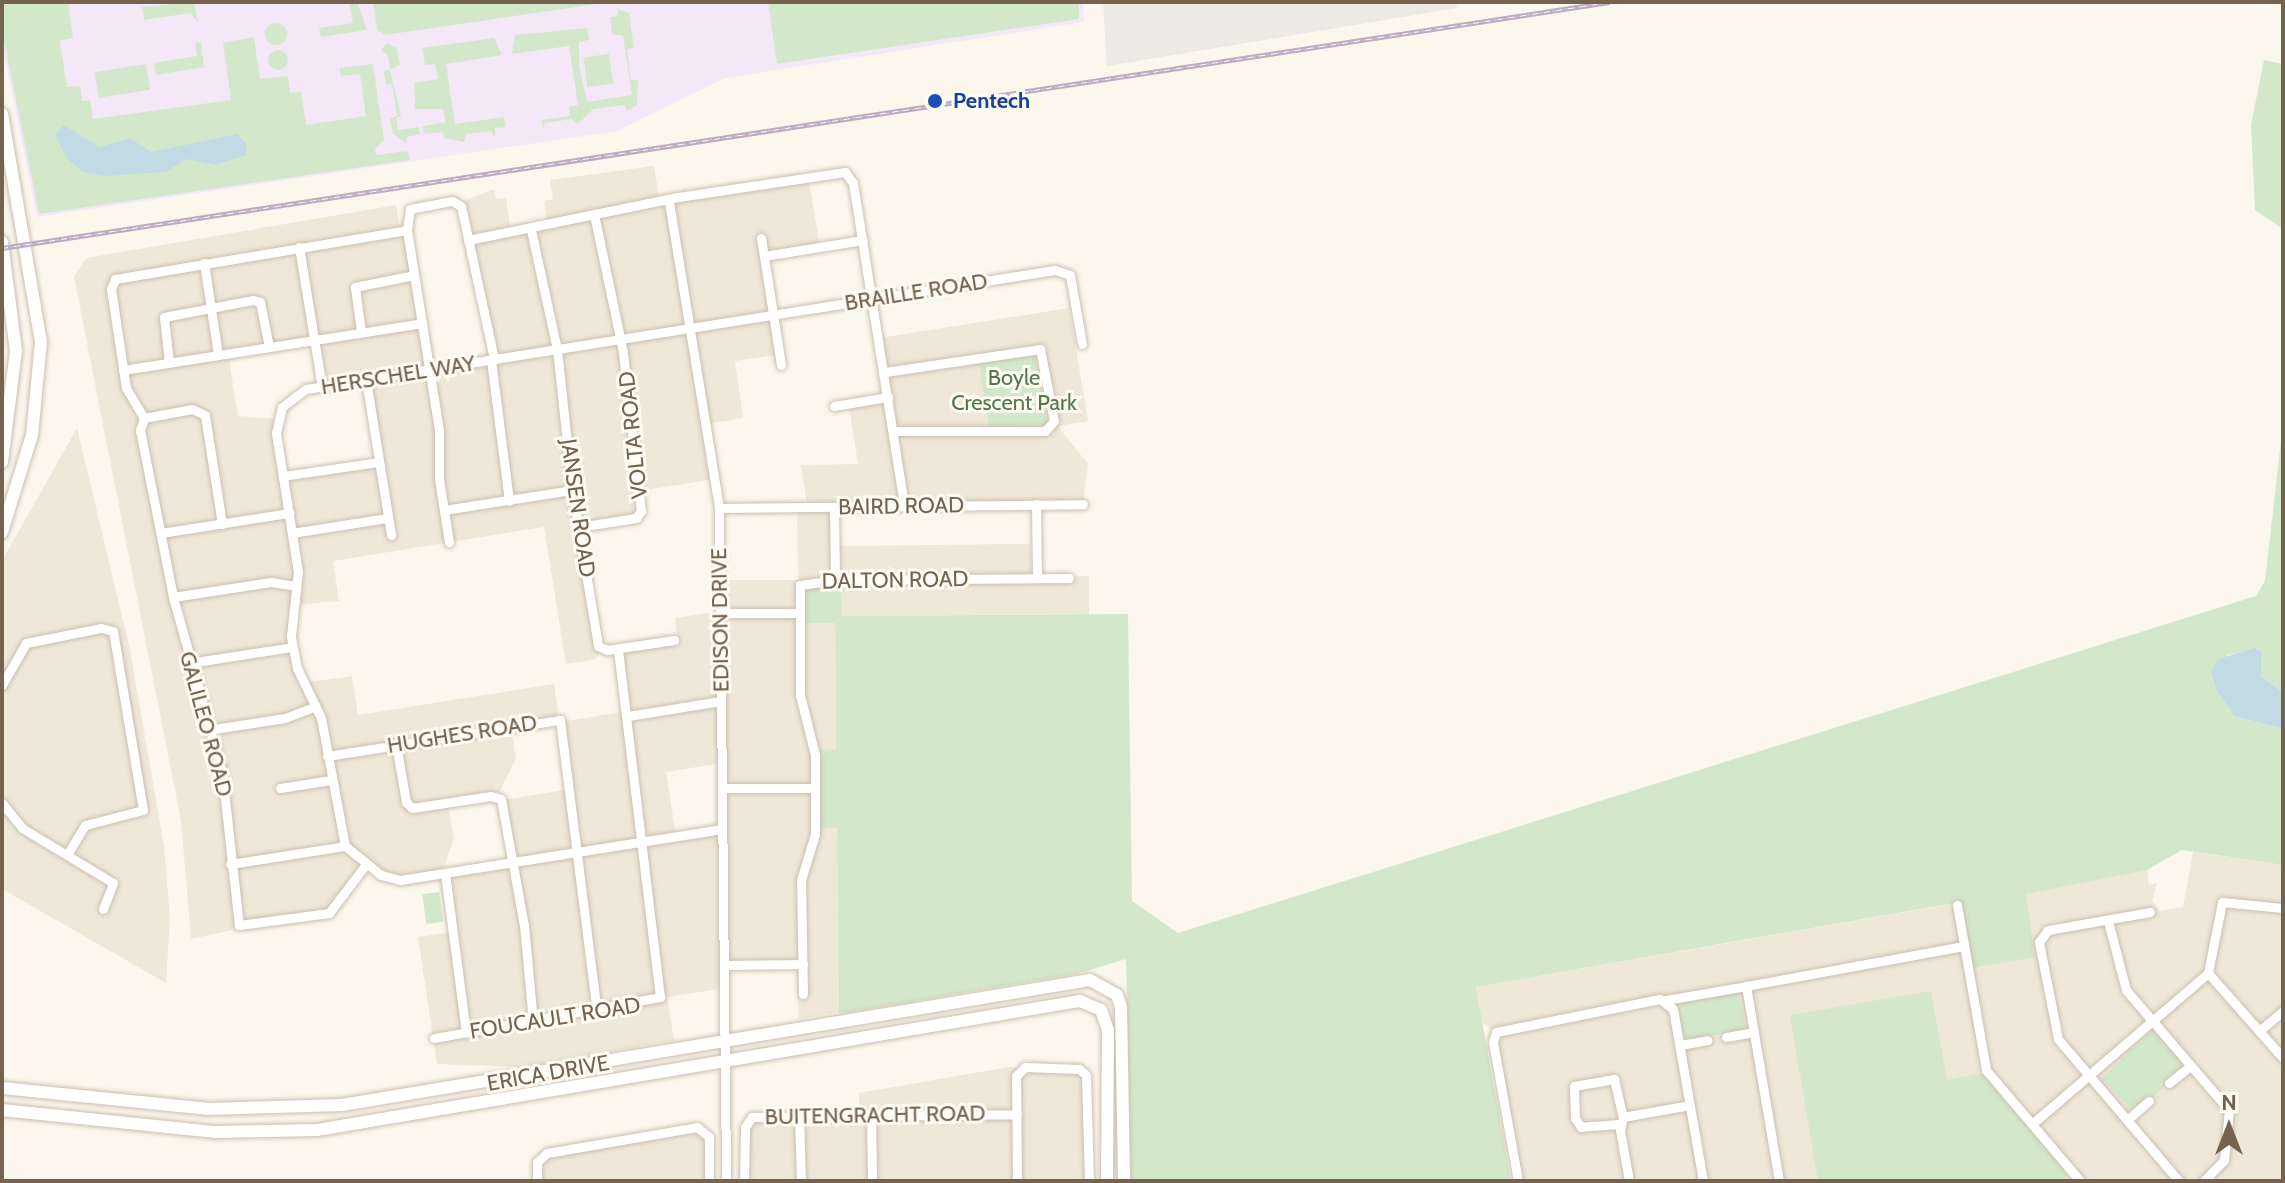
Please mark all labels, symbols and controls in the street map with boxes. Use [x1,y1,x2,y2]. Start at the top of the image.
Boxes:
place label: Pentech [953,88,1030,114]
marker: Pentech [924,90,946,112]
street label: BRAILLE ROAD [843,268,989,316]
street label: HERSCHEL WAY [319,350,477,400]
park label: Boyle Crescent Park [951,364,1077,416]
street label: VOLTA ROAD [613,370,653,500]
street label: JANSEN ROAD [555,437,601,579]
street label: BAIRD ROAD [838,492,964,520]
street label: EDISON DRIVE [706,548,734,692]
street label: DALTON ROAD [821,566,969,594]
street label: GALILEO ROAD [174,648,238,800]
street label: HUGHES ROAD [385,709,539,759]
street label: FOUCAULT ROAD [468,991,642,1045]
street label: ERICA DRIVE [485,1049,611,1097]
north arrow [2189,1087,2269,1167]
text: N [2221,1089,2237,1116]
street label: BUITENGRACHT ROAD [764,1100,986,1130]

